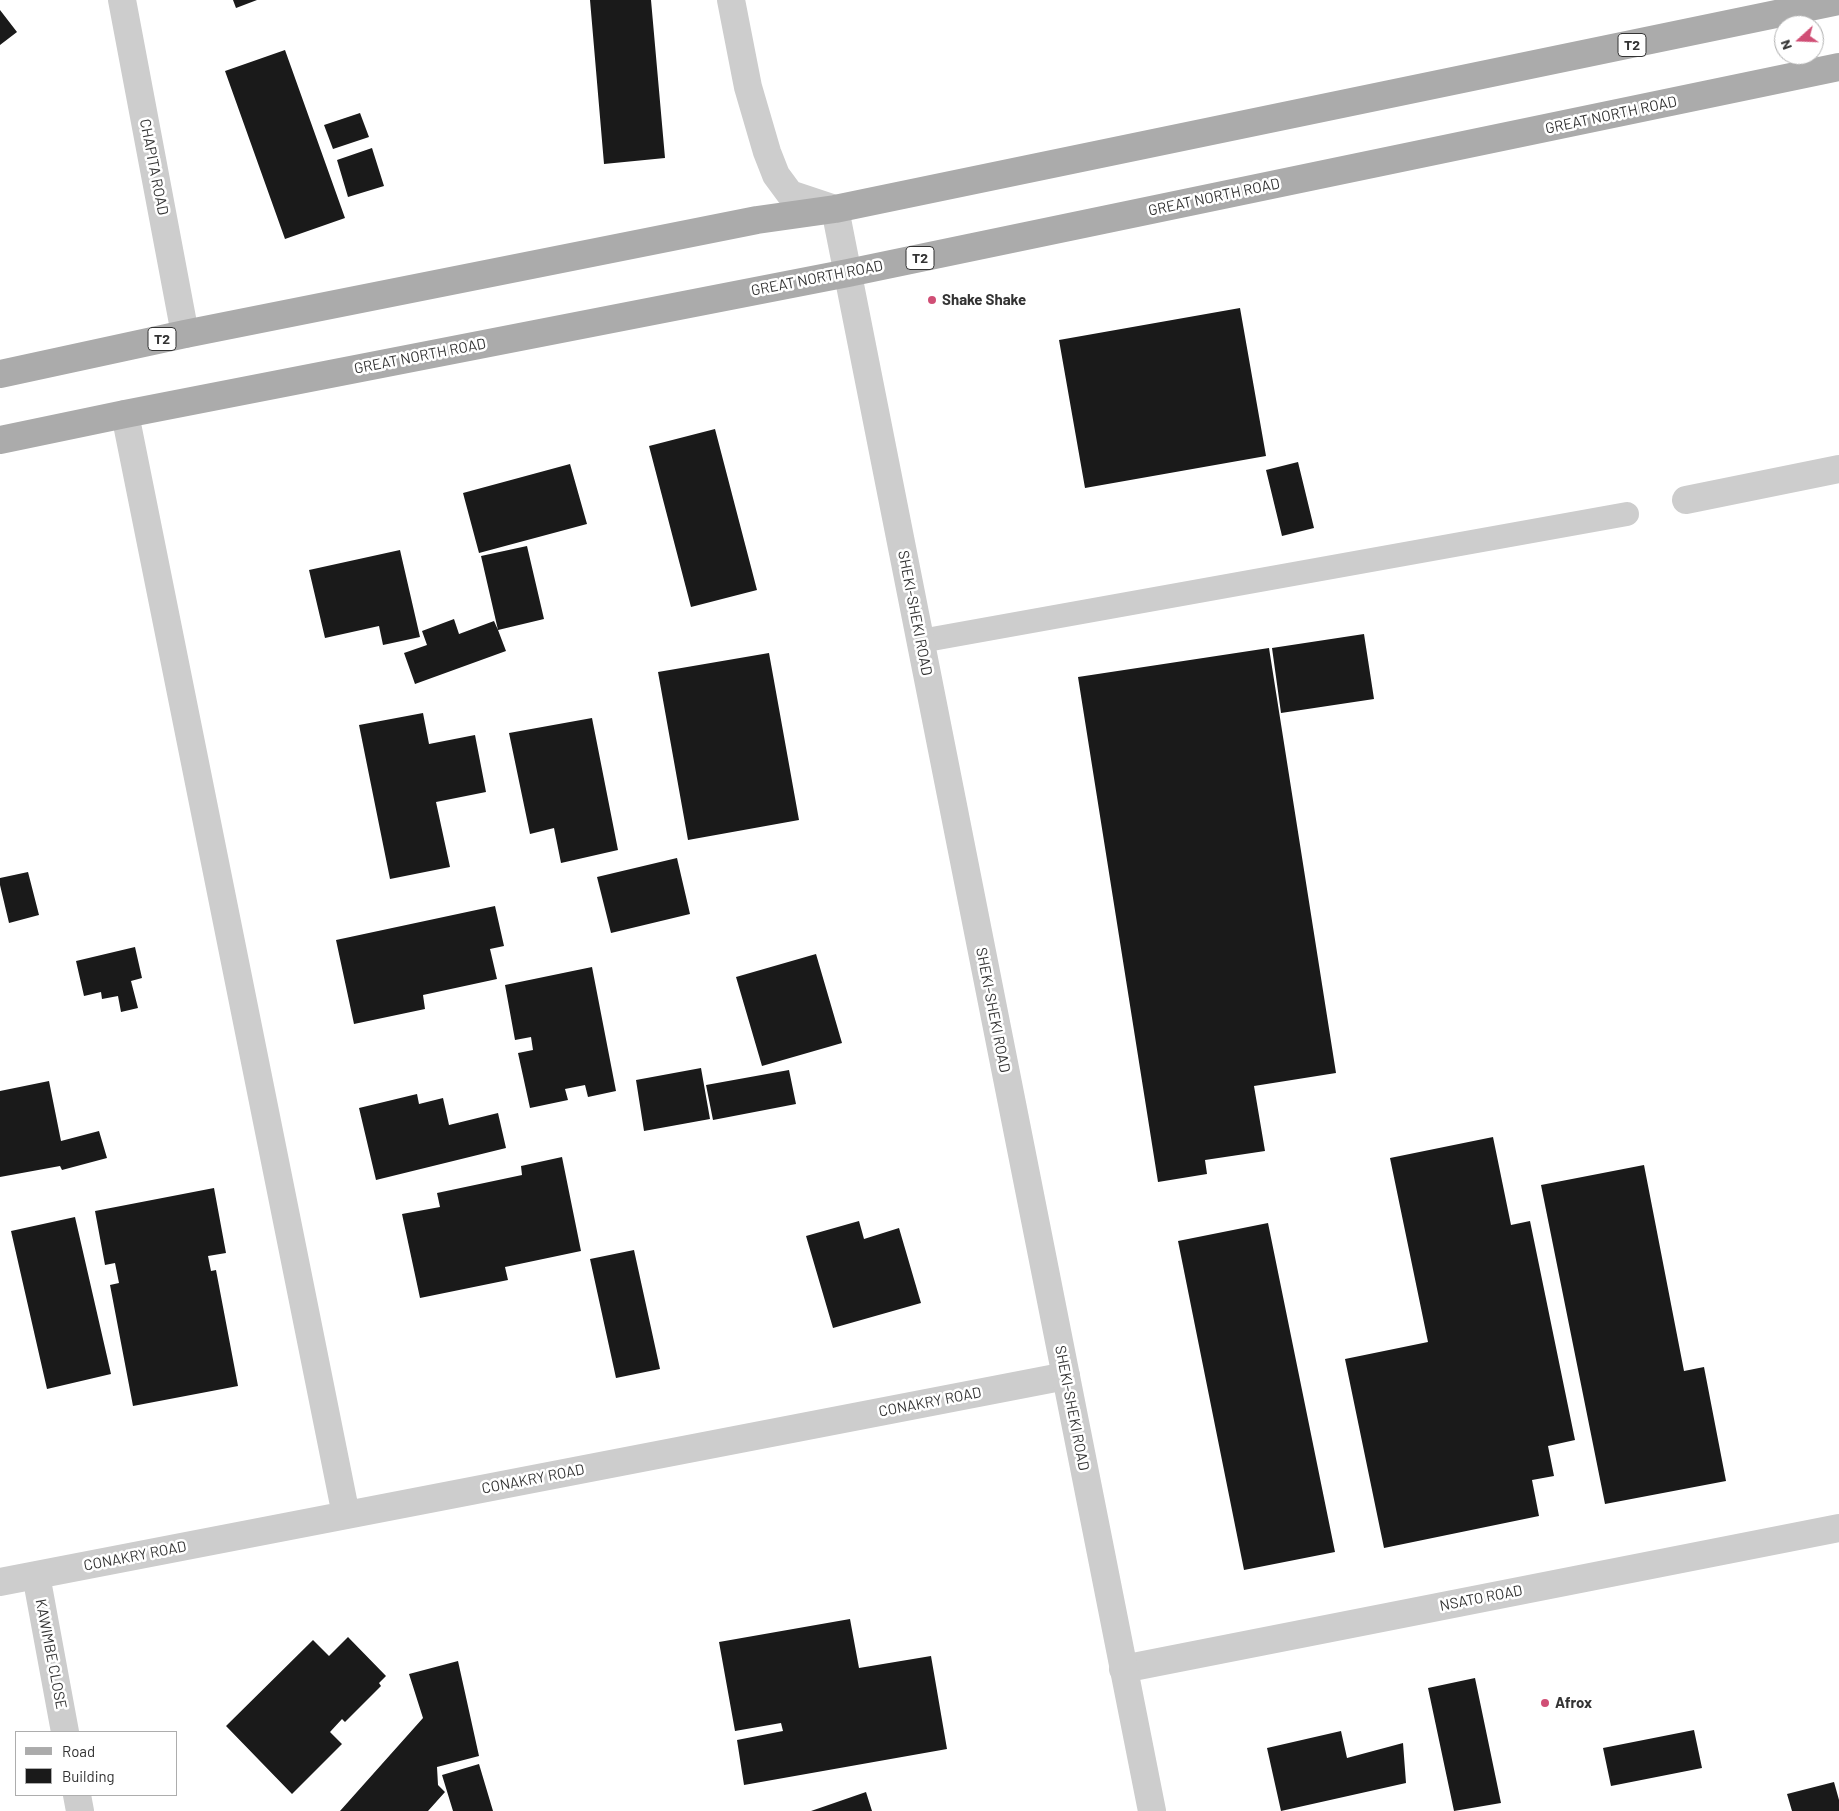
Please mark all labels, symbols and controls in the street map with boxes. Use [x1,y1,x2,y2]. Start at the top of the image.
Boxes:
north arrow [1774,15,1824,65]
road number: T2 [1618,34,1646,56]
text: N [1776,38,1795,52]
street label: GREAT NORTH ROAD [1544,92,1678,138]
street label: CHAPITA ROAD [136,117,172,217]
street label: GREAT NORTH ROAD [1147,174,1281,220]
road number: T2 [906,247,934,270]
street label: GREAT NORTH ROAD [750,256,884,300]
place label: Shake Shake [942,291,1026,309]
marker: Shake Shake [926,294,938,306]
road number: T2 [148,328,176,350]
street label: GREAT NORTH ROAD [353,334,487,378]
street label: SHEKI-SHEKI ROAD [894,549,936,677]
street label: SHEKI-SHEKI ROAD [972,946,1014,1074]
street label: SHEKI-SHEKI ROAD [1051,1344,1093,1472]
street label: CONAKRY ROAD [877,1383,983,1421]
street label: CONAKRY ROAD [480,1460,586,1498]
street label: CONAKRY ROAD [82,1537,188,1575]
street label: NSATO ROAD [1438,1581,1524,1615]
street label: KAWIMBE CLOSE [31,1597,71,1711]
place label: Afrox [1555,1694,1592,1712]
marker: Afrox [1539,1697,1551,1709]
legend [15,1731,178,1796]
text: Road [62,1742,95,1760]
text: Building [62,1767,115,1785]

